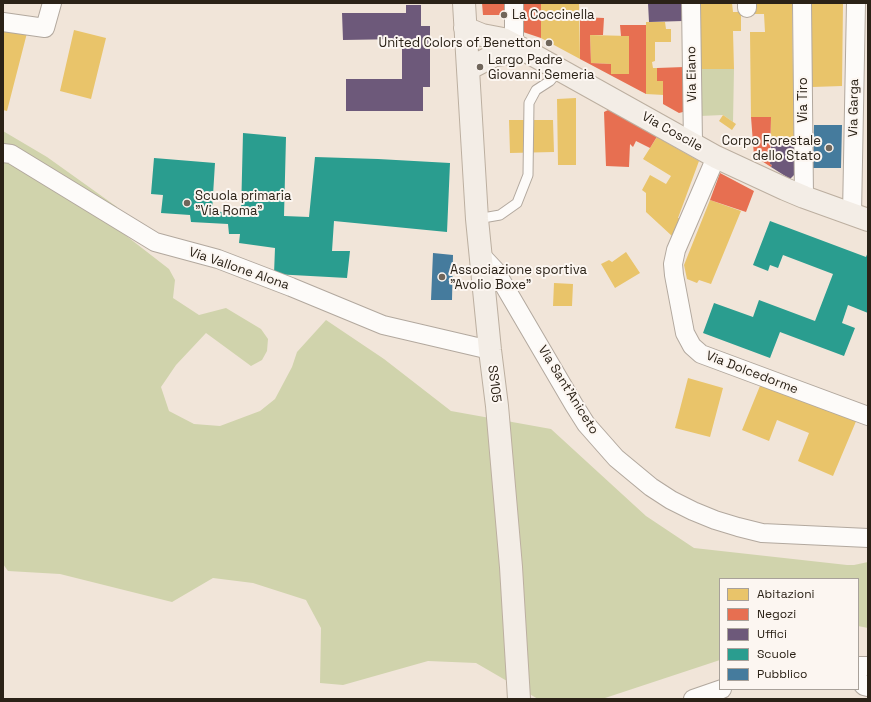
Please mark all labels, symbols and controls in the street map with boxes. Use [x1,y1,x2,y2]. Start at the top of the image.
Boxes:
place label: La Coccinella [512,7,595,23]
marker: La Coccinella [499,10,509,20]
place label: United Colors of Benetton [378,35,541,51]
marker: United Colors of Benetton [544,38,554,48]
street label: Via Eiano [684,46,700,102]
place label: Largo Padre Giovanni Semeria [488,52,594,83]
marker: Largo Padre Giovanni Semeria [475,62,485,72]
street label: Via Tiro [795,77,811,123]
street label: Via Garga [846,79,862,137]
street label: Via Coscile [639,109,705,155]
place label: Corpo Forestale dello Stato [722,133,821,164]
marker: Corpo Forestale dello Stato [824,143,834,153]
place label: Scuola primaria "Via Roma" [195,188,291,219]
marker: Scuola primaria "Via Roma" [182,198,192,208]
street label: Via Vallone Alona [187,244,291,294]
place label: Associazione sportiva "Avolio Boxe" [450,262,587,293]
marker: Associazione sportiva "Avolio Boxe" [437,272,447,282]
street label: Via Sant'Aniceto [534,343,602,437]
street label: Via Dolcedorme [704,348,800,398]
street label: SS105 [484,364,504,404]
legend [719,578,859,690]
text: Abitazioni [757,586,815,602]
text: Negozi [757,606,796,622]
text: Uffici [757,626,787,642]
text: Scuole [757,646,796,662]
text: Pubblico [757,666,807,682]

